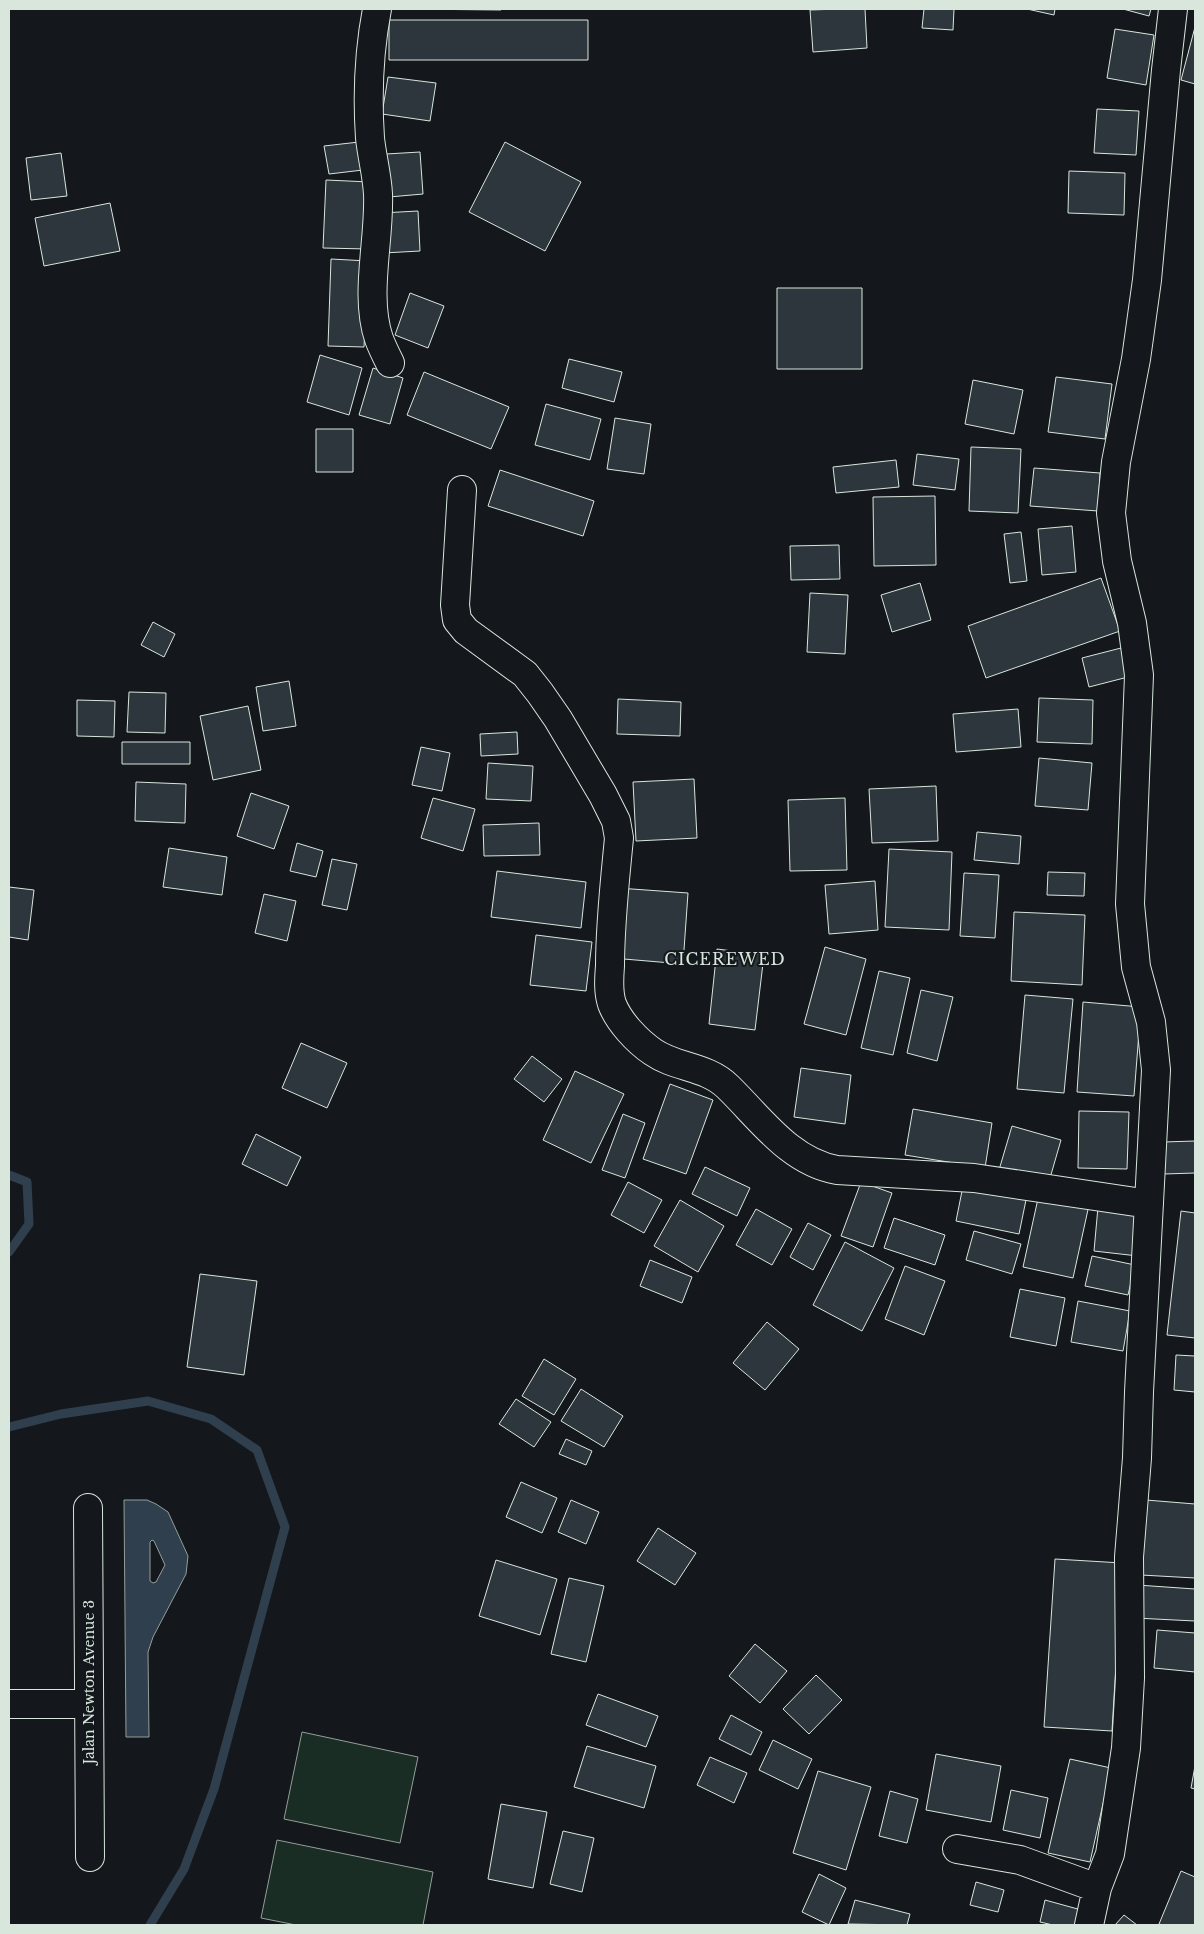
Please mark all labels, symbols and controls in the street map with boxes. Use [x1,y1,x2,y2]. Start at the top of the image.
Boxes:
district label: CICEREWED [664,949,786,969]
street label: Jalan Newton Avenue 3 [80,1600,98,1766]

